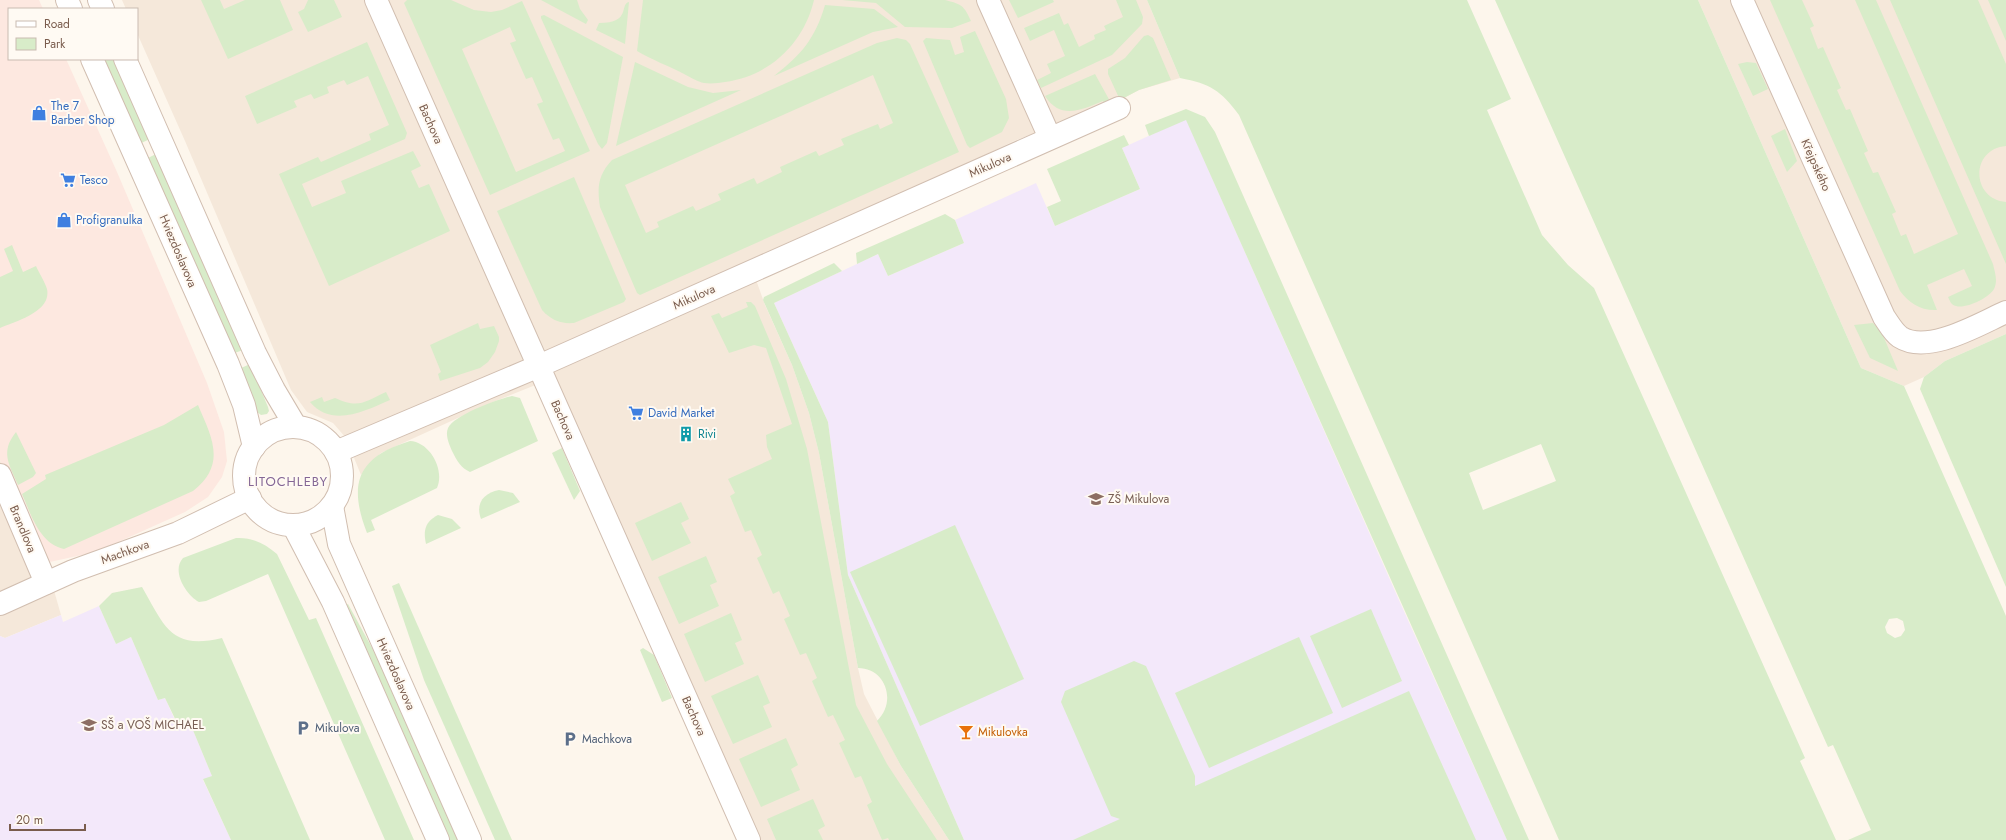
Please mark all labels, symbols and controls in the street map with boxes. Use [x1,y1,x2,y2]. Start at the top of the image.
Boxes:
legend [8,8,138,60]
text: Road [44,15,70,33]
text: Park [44,35,66,53]
place label: The 7 Barber Shop [51,97,115,129]
street label: Bachova [414,101,448,147]
shop icon: The 7 Barber Shop [30,104,48,122]
street label: Křejpského [1796,136,1836,195]
street label: Mikulova [966,148,1014,182]
supermarket icon: Tesco [59,171,77,189]
place label: Tesco [80,171,108,189]
shop icon: Profigranulka [55,211,73,229]
place label: Profigranulka [76,211,143,229]
street label: Hviezdoslavova [155,212,202,290]
street label: Mikulova [670,280,718,314]
street label: Bachova [546,397,580,443]
supermarket icon: David Market [627,404,645,422]
place label: David Market [648,404,715,422]
building icon: Rivi [677,425,695,443]
place label: Rivi [698,425,716,443]
district label: LITOCHLEBY [248,472,328,491]
school or university icon: ZŠ Mikulova [1087,490,1105,508]
place label: ZŠ Mikulova [1108,490,1169,508]
street label: Brandlova [5,503,41,556]
street label: Machkova [98,535,152,569]
street label: Hviezdoslavova [372,635,420,713]
street label: Bachova [677,693,711,739]
school or university icon: SŠ a VOŠ MICHAEL [80,716,98,734]
place label: SŠ a VOŠ MICHAEL [101,716,205,734]
parking icon: Mikulova [294,719,312,737]
place label: Mikulova [315,719,360,737]
bar icon: Mikulovka [957,723,975,741]
place label: Mikulovka [978,723,1028,741]
parking icon: Machkova [561,730,579,748]
place label: Machkova [582,730,632,748]
scale bar [10,806,85,832]
text: 20 m [16,811,43,829]

